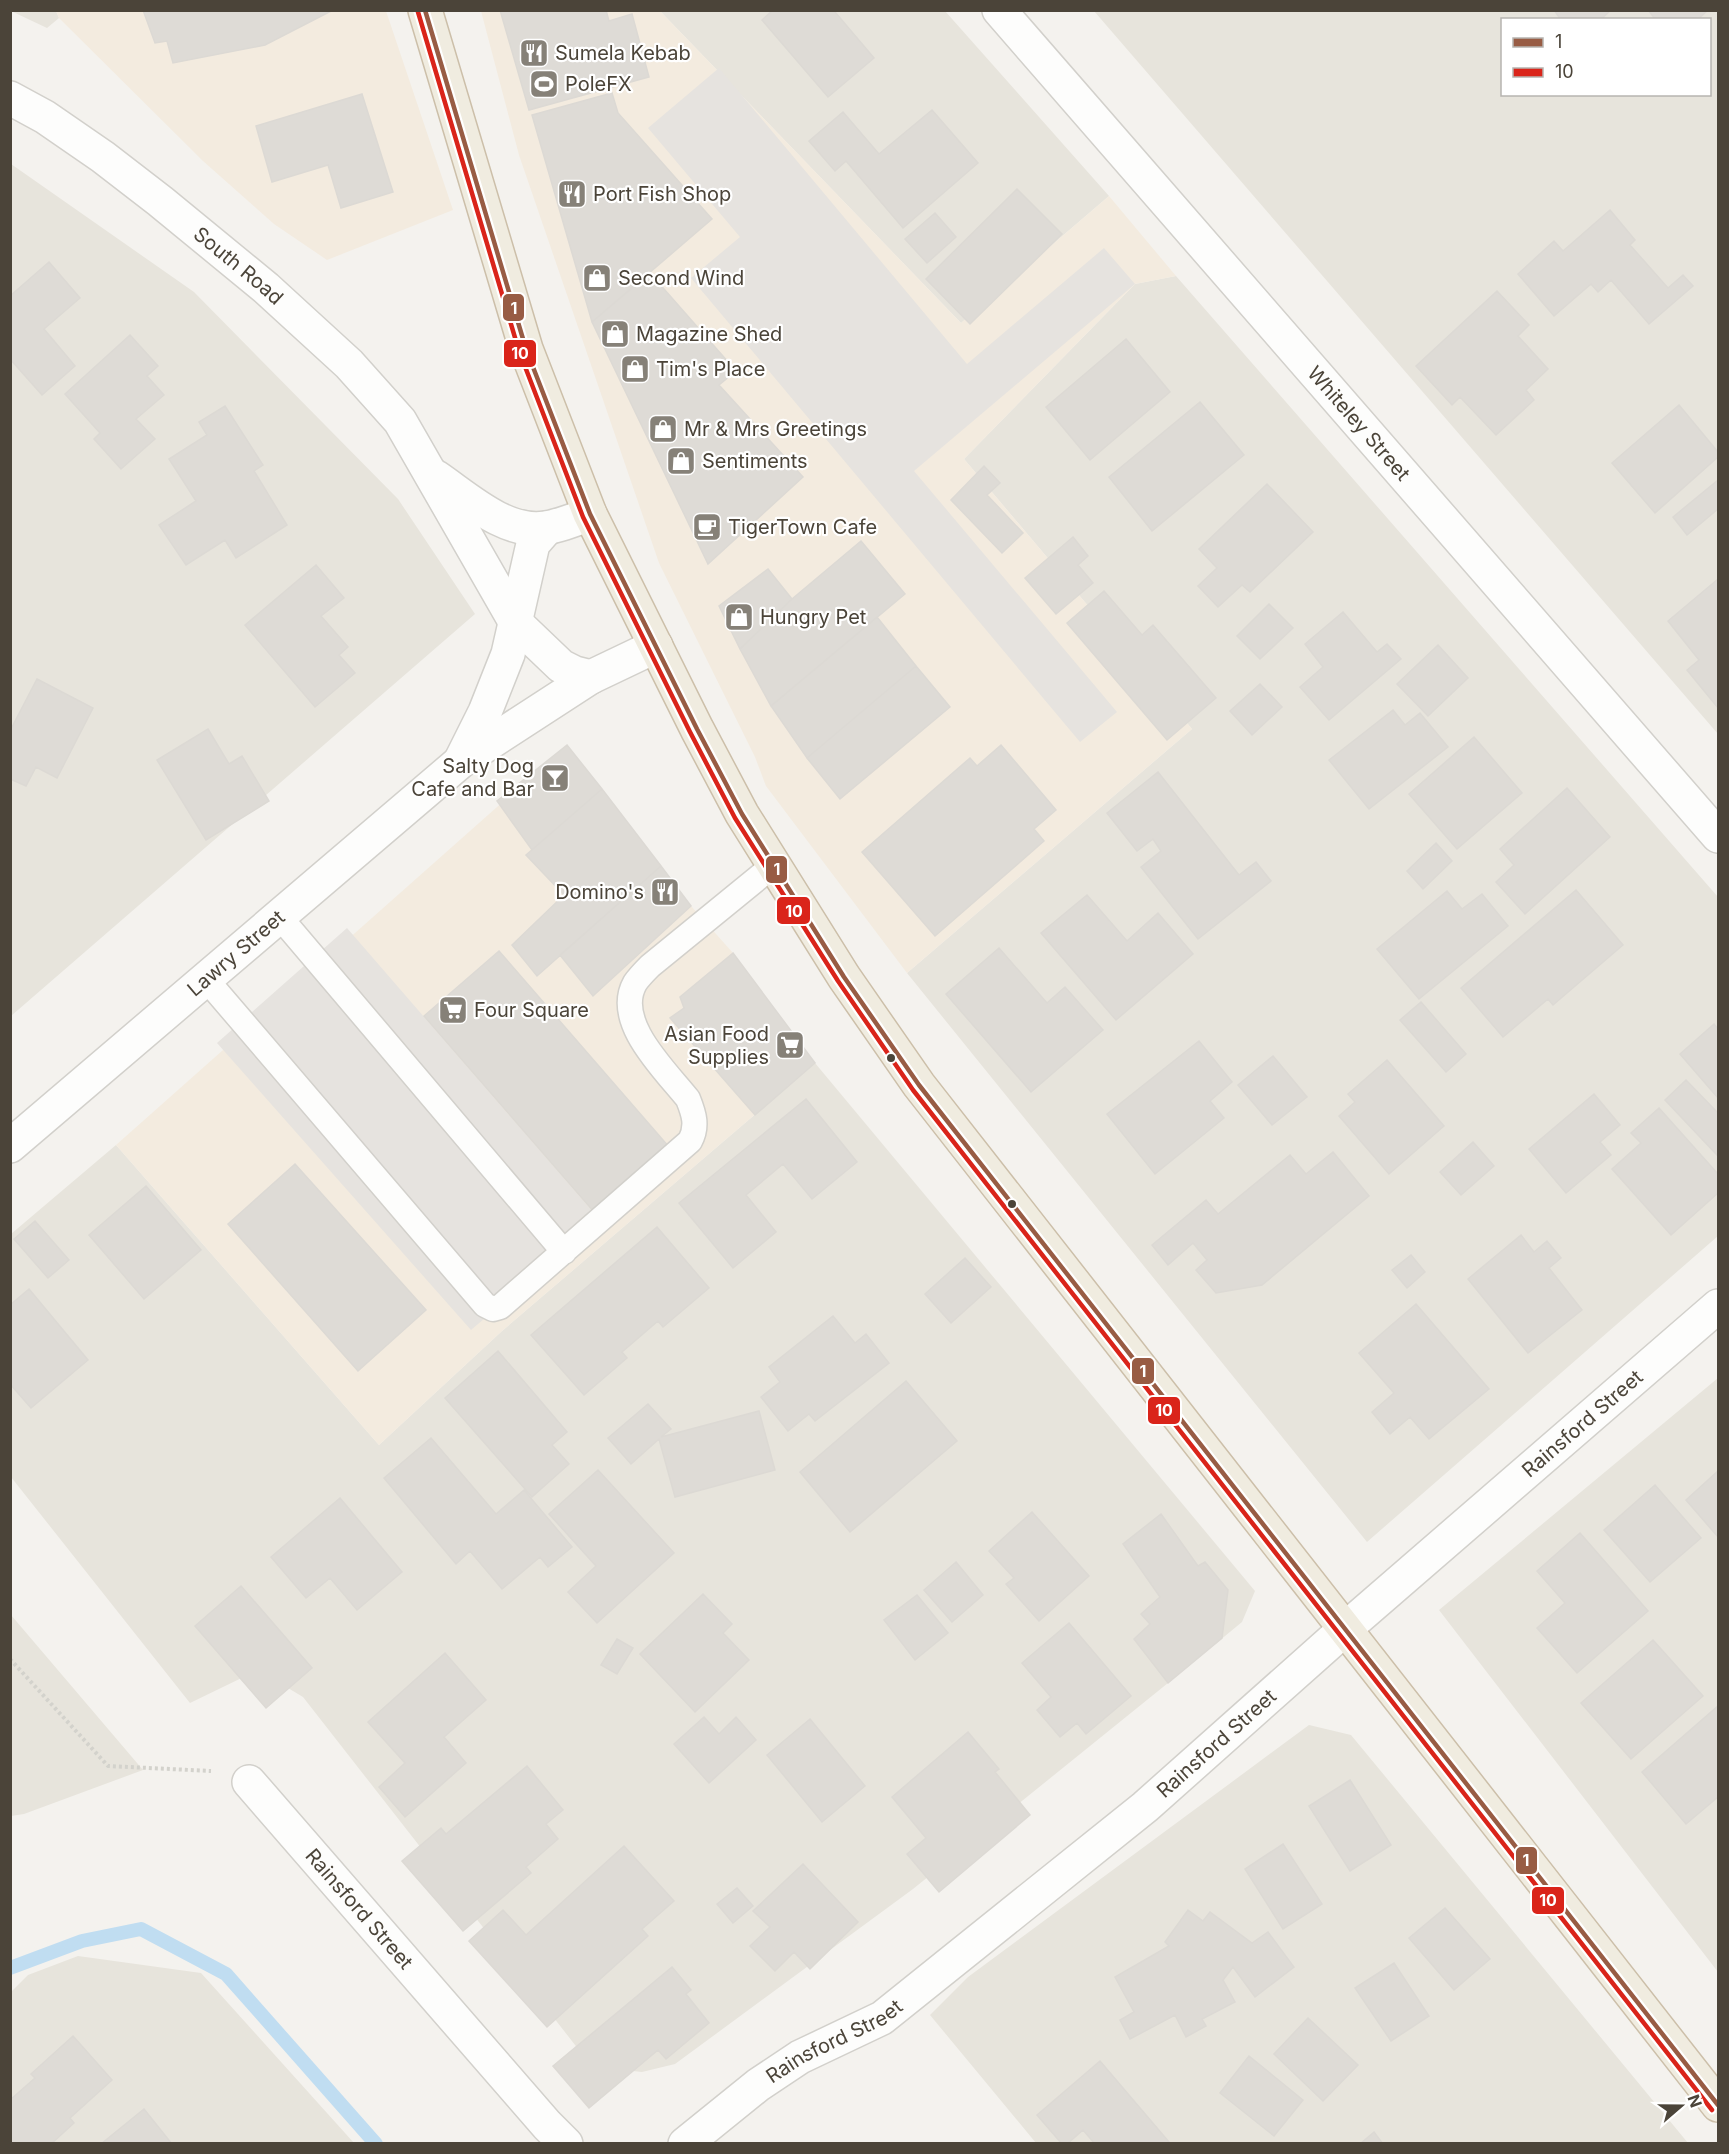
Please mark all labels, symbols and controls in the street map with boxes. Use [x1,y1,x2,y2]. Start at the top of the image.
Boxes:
legend [1501,18,1711,96]
text: 1 [1555,31,1562,52]
restaurant icon: Sumela Kebab [518,37,550,69]
place label: Sumela Kebab [555,41,691,65]
text: 10 [1555,61,1574,82]
sports icon: PoleFX [528,68,560,100]
place label: PoleFX [565,72,632,96]
restaurant icon: Port Fish Shop [556,178,588,210]
place label: Port Fish Shop [593,182,731,206]
street label: South Road [189,222,288,310]
shop icon: Second Wind [581,262,613,294]
place label: Second Wind [618,266,744,290]
line badge: 1 [502,293,525,322]
text: 1 [511,298,517,318]
shop icon: Magazine Shed [599,318,631,350]
place label: Magazine Shed [636,322,782,346]
line badge: 10 [503,339,537,368]
text: 10 [511,343,529,363]
shop icon: Tim's Place [619,353,651,385]
place label: Tim's Place [656,357,765,381]
street label: Whiteley Street [1303,361,1415,486]
shop icon: Mr & Mrs Greetings [647,413,679,445]
place label: Mr & Mrs Greetings [684,417,867,441]
shop icon: Sentiments [665,445,697,477]
place label: Sentiments [702,449,808,473]
cafe icon: TigerTown Cafe [691,511,723,543]
place label: TigerTown Cafe [728,515,877,539]
shop icon: Hungry Pet [723,601,755,633]
place label: Hungry Pet [760,605,867,629]
place label: Salty Dog Cafe and Bar [411,754,534,801]
bar icon: Salty Dog Cafe and Bar [539,762,571,794]
line badge: 1 [765,855,788,884]
text: 1 [774,859,780,879]
restaurant icon: Domino's [649,876,681,908]
place label: Domino's [555,880,644,904]
line badge: 10 [776,896,811,925]
text: 10 [785,901,803,921]
street label: Lawry Street [182,905,290,1001]
supermarket icon: Four Square [437,994,469,1026]
place label: Four Square [474,998,589,1022]
place label: Asian Food Supplies [664,1022,769,1069]
supermarket icon: Asian Food Supplies [774,1029,806,1061]
unlabelled marker [885,1052,897,1064]
unlabelled marker [1006,1198,1018,1210]
line badge: 1 [1131,1357,1155,1385]
text: 1 [1140,1361,1146,1381]
street label: Rainsford Street [1517,1364,1648,1482]
line badge: 10 [1147,1396,1181,1425]
text: 10 [1155,1400,1173,1420]
street label: Rainsford Street [1152,1684,1281,1803]
street label: Rainsford Street [300,1844,418,1974]
line badge: 1 [1515,1846,1538,1875]
text: 1 [1523,1850,1529,1870]
line badge: 10 [1531,1886,1565,1915]
text: 10 [1539,1890,1557,1910]
street label: Rainsford Street [762,1994,908,2088]
north arrow [1651,2076,1711,2136]
text: N [1684,2092,1707,2110]

